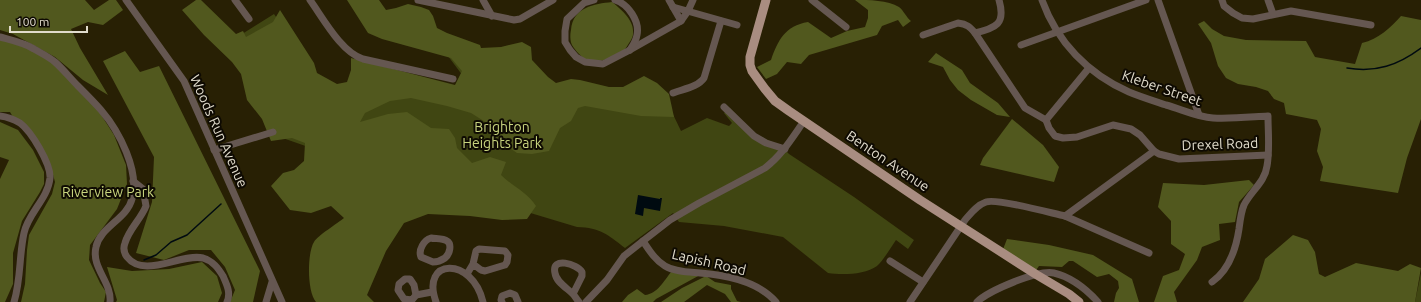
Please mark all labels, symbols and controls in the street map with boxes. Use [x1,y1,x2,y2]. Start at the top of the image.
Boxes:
scale bar [10,8,87,34]
text: 100 m [16,15,49,28]
street label: Kleber Street [1120,67,1205,109]
street label: Woods Run Avenue [187,72,251,190]
park label: Brighton Heights Park [462,119,542,151]
street label: Benton Avenue [843,127,933,195]
street label: Drexel Road [1181,135,1259,153]
park label: Riverview Park [62,184,154,200]
street label: Lapish Road [670,246,748,278]

